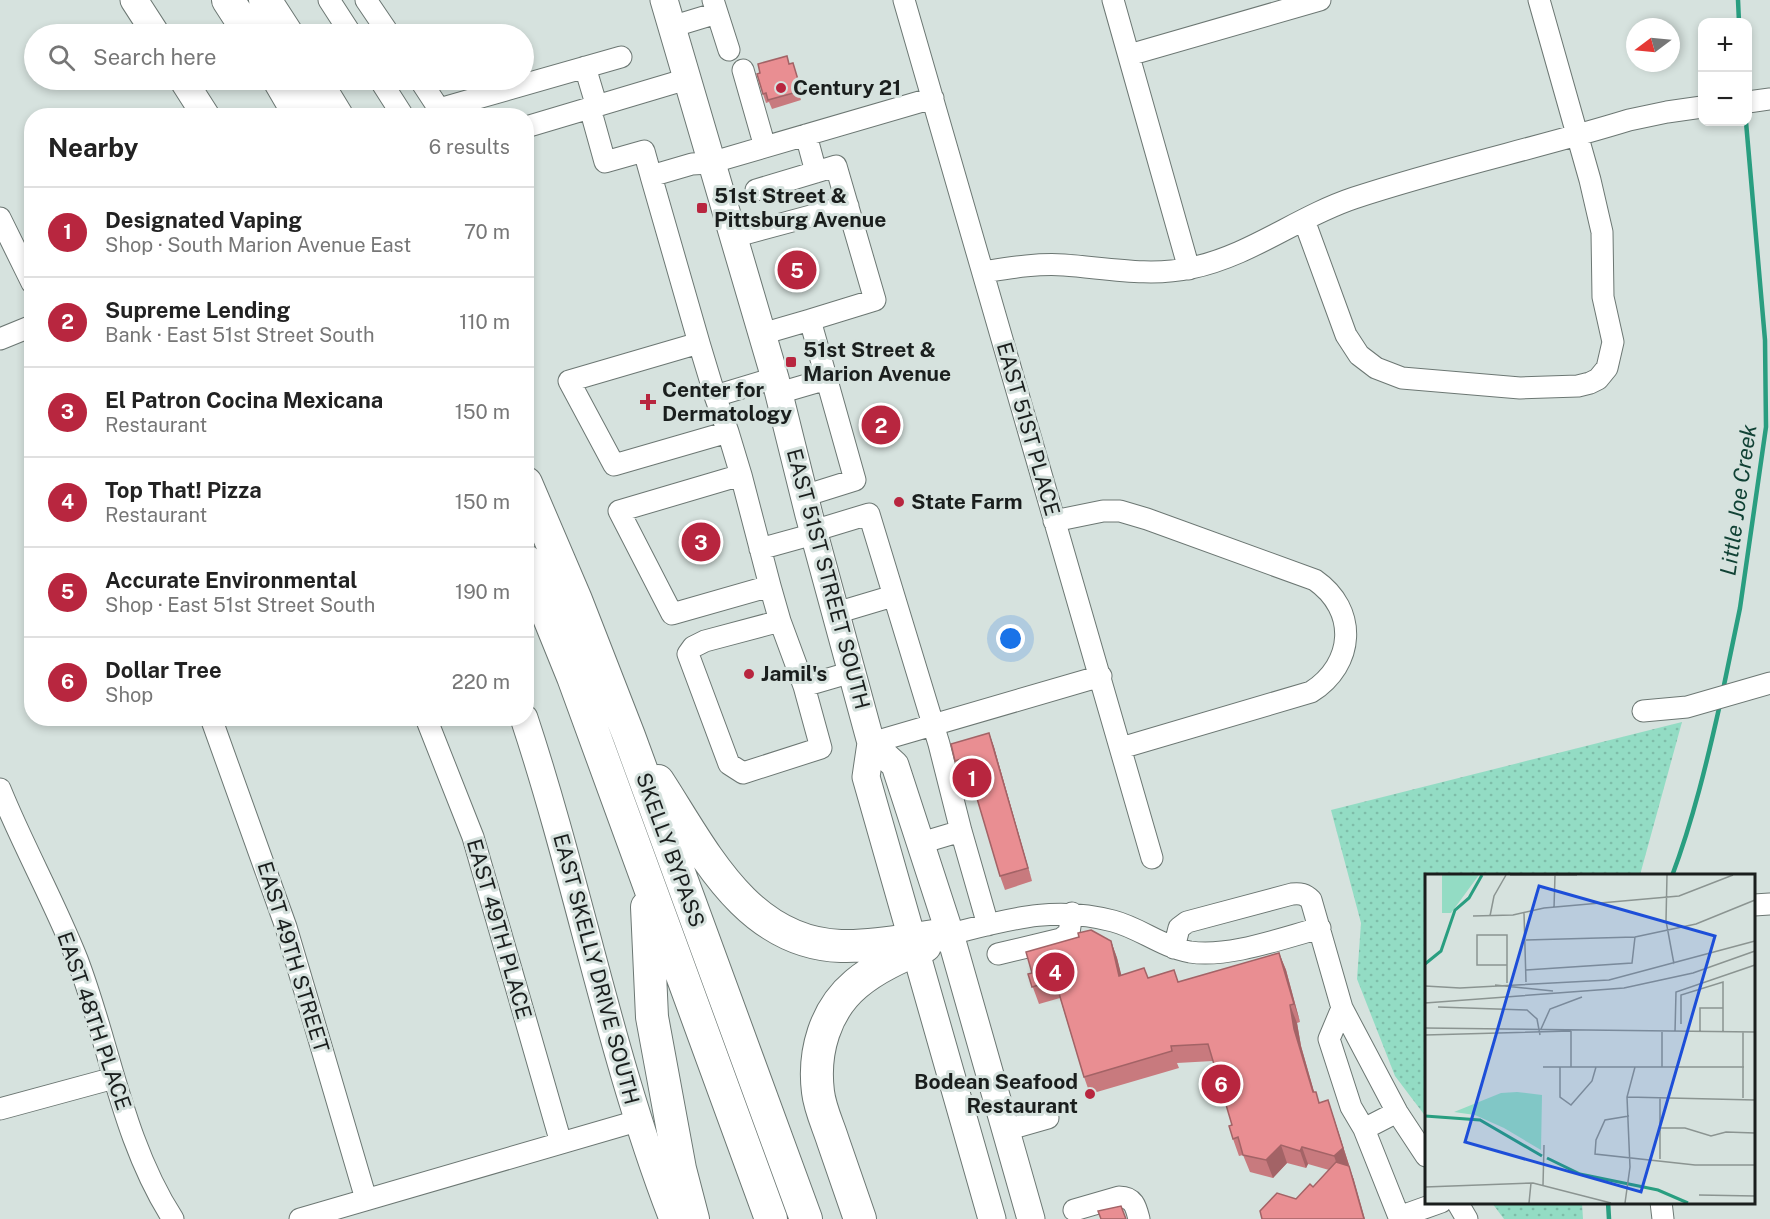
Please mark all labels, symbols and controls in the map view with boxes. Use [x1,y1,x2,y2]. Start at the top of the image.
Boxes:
north arrow [1626,18,1680,72]
map controls [1698,18,1752,126]
button: + [1698,18,1752,72]
search box [24,24,534,90]
icon: search [45,41,78,74]
text: Search here [93,44,217,70]
button: − [1698,72,1752,126]
place label: Century 21 [793,75,901,100]
marker: Century 21 [774,81,788,95]
text: Nearby [48,132,138,163]
text: 6 results [429,135,510,159]
place label: 51st Street & Pittsburg Avenue [714,183,886,232]
marker: 51st Street & Pittsburg Avenue [695,201,709,215]
text: Designated Vaping [105,207,302,233]
text: 1 [63,220,72,244]
text: 70 m [464,220,510,244]
text: Shop · South Marion Avenue East [105,233,411,257]
pin: 5 [778,248,816,292]
text: Supreme Lending [105,297,290,323]
text: 2 [61,310,74,334]
text: 110 m [459,310,510,334]
text: Bank · East 51st Street South [105,323,375,347]
place label: 51st Street & Marion Avenue [803,337,951,386]
street label: EAST 51ST PLACE [992,339,1065,519]
marker: 51st Street & Marion Avenue [784,355,798,369]
place label: Center for Dermatology [662,377,792,426]
text: El Patron Cocina Mexicana [105,387,383,413]
marker: Center for Dermatology [639,393,657,411]
text: 3 [61,400,74,424]
text: 150 m [455,400,510,424]
pin: 2 [862,402,900,448]
text: Restaurant [105,413,207,437]
water label: Little Joe Creek [1715,423,1761,577]
street label: EAST 51ST STREET SOUTH [782,446,875,712]
text: Top That! Pizza [105,477,262,503]
place label: State Farm [911,489,1023,514]
text: 4 [61,490,74,514]
text: 150 m [455,490,510,514]
marker: State Farm [892,495,906,509]
text: Restaurant [105,503,207,527]
pin: 3 [682,520,720,564]
text: Accurate Environmental [105,567,357,593]
text: 5 [61,580,74,604]
text: 190 m [455,580,510,604]
text: Shop · East 51st Street South [105,593,375,617]
your location [996,624,1025,653]
text: Dollar Tree [105,657,222,683]
place label: Jamil's [761,661,827,686]
marker: Jamil's [742,667,756,681]
text: 6 [61,670,74,694]
text: 220 m [452,670,510,694]
text: Shop [105,683,153,707]
pin: 1 [952,756,992,800]
street label: SKELLY BYPASS [631,769,710,930]
street label: EAST SKELLY DRIVE SOUTH [548,831,645,1107]
street label: EAST 49TH PLACE [462,836,537,1022]
street label: EAST 49TH STREET [253,858,334,1055]
inset map [1425,874,1755,1204]
street label: EAST 48TH PLACE [52,928,137,1113]
pin: 4 [1036,950,1074,994]
pin: 6 [1202,1062,1240,1106]
place label: Bodean Seafood Restaurant [914,1069,1078,1118]
marker: Bodean Seafood Restaurant [1083,1087,1097,1101]

